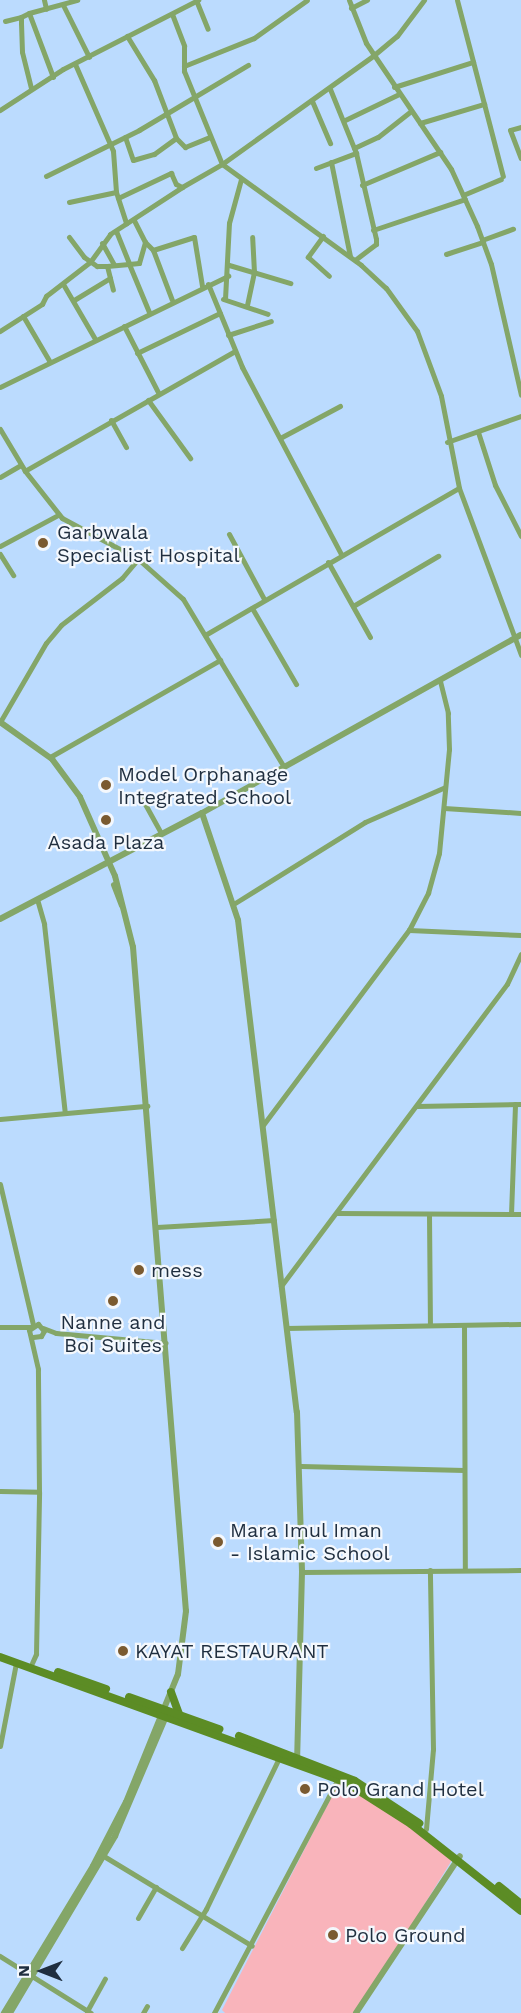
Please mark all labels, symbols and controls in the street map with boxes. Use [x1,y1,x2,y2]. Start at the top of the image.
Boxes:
place label: Garbwala Specialist Hospital [57,520,240,567]
marker: Garbwala Specialist Hospital [34,534,52,552]
place label: Model Orphanage Integrated School [118,762,291,809]
marker: Model Orphanage Integrated School [99,778,113,792]
marker: Asada Plaza [99,813,113,827]
place label: Asada Plaza [47,830,165,854]
place label: mess [151,1258,203,1282]
marker: mess [132,1263,146,1277]
marker: Nanne and Boi Suites [106,1294,120,1308]
place label: Nanne and Boi Suites [60,1310,166,1357]
place label: Mara Imul Iman - Islamic School [230,1518,390,1565]
marker: Mara Imul Iman - Islamic School [211,1535,225,1549]
place label: KAYAT RESTAURANT [135,1639,329,1663]
marker: KAYAT RESTAURANT [116,1644,130,1658]
place label: Polo Grand Hotel [317,1777,484,1801]
marker: Polo Grand Hotel [298,1782,312,1796]
place label: Polo Ground [345,1923,466,1947]
marker: Polo Ground [326,1928,340,1942]
north arrow [12,1941,72,2001]
text: N [14,1965,33,1977]

